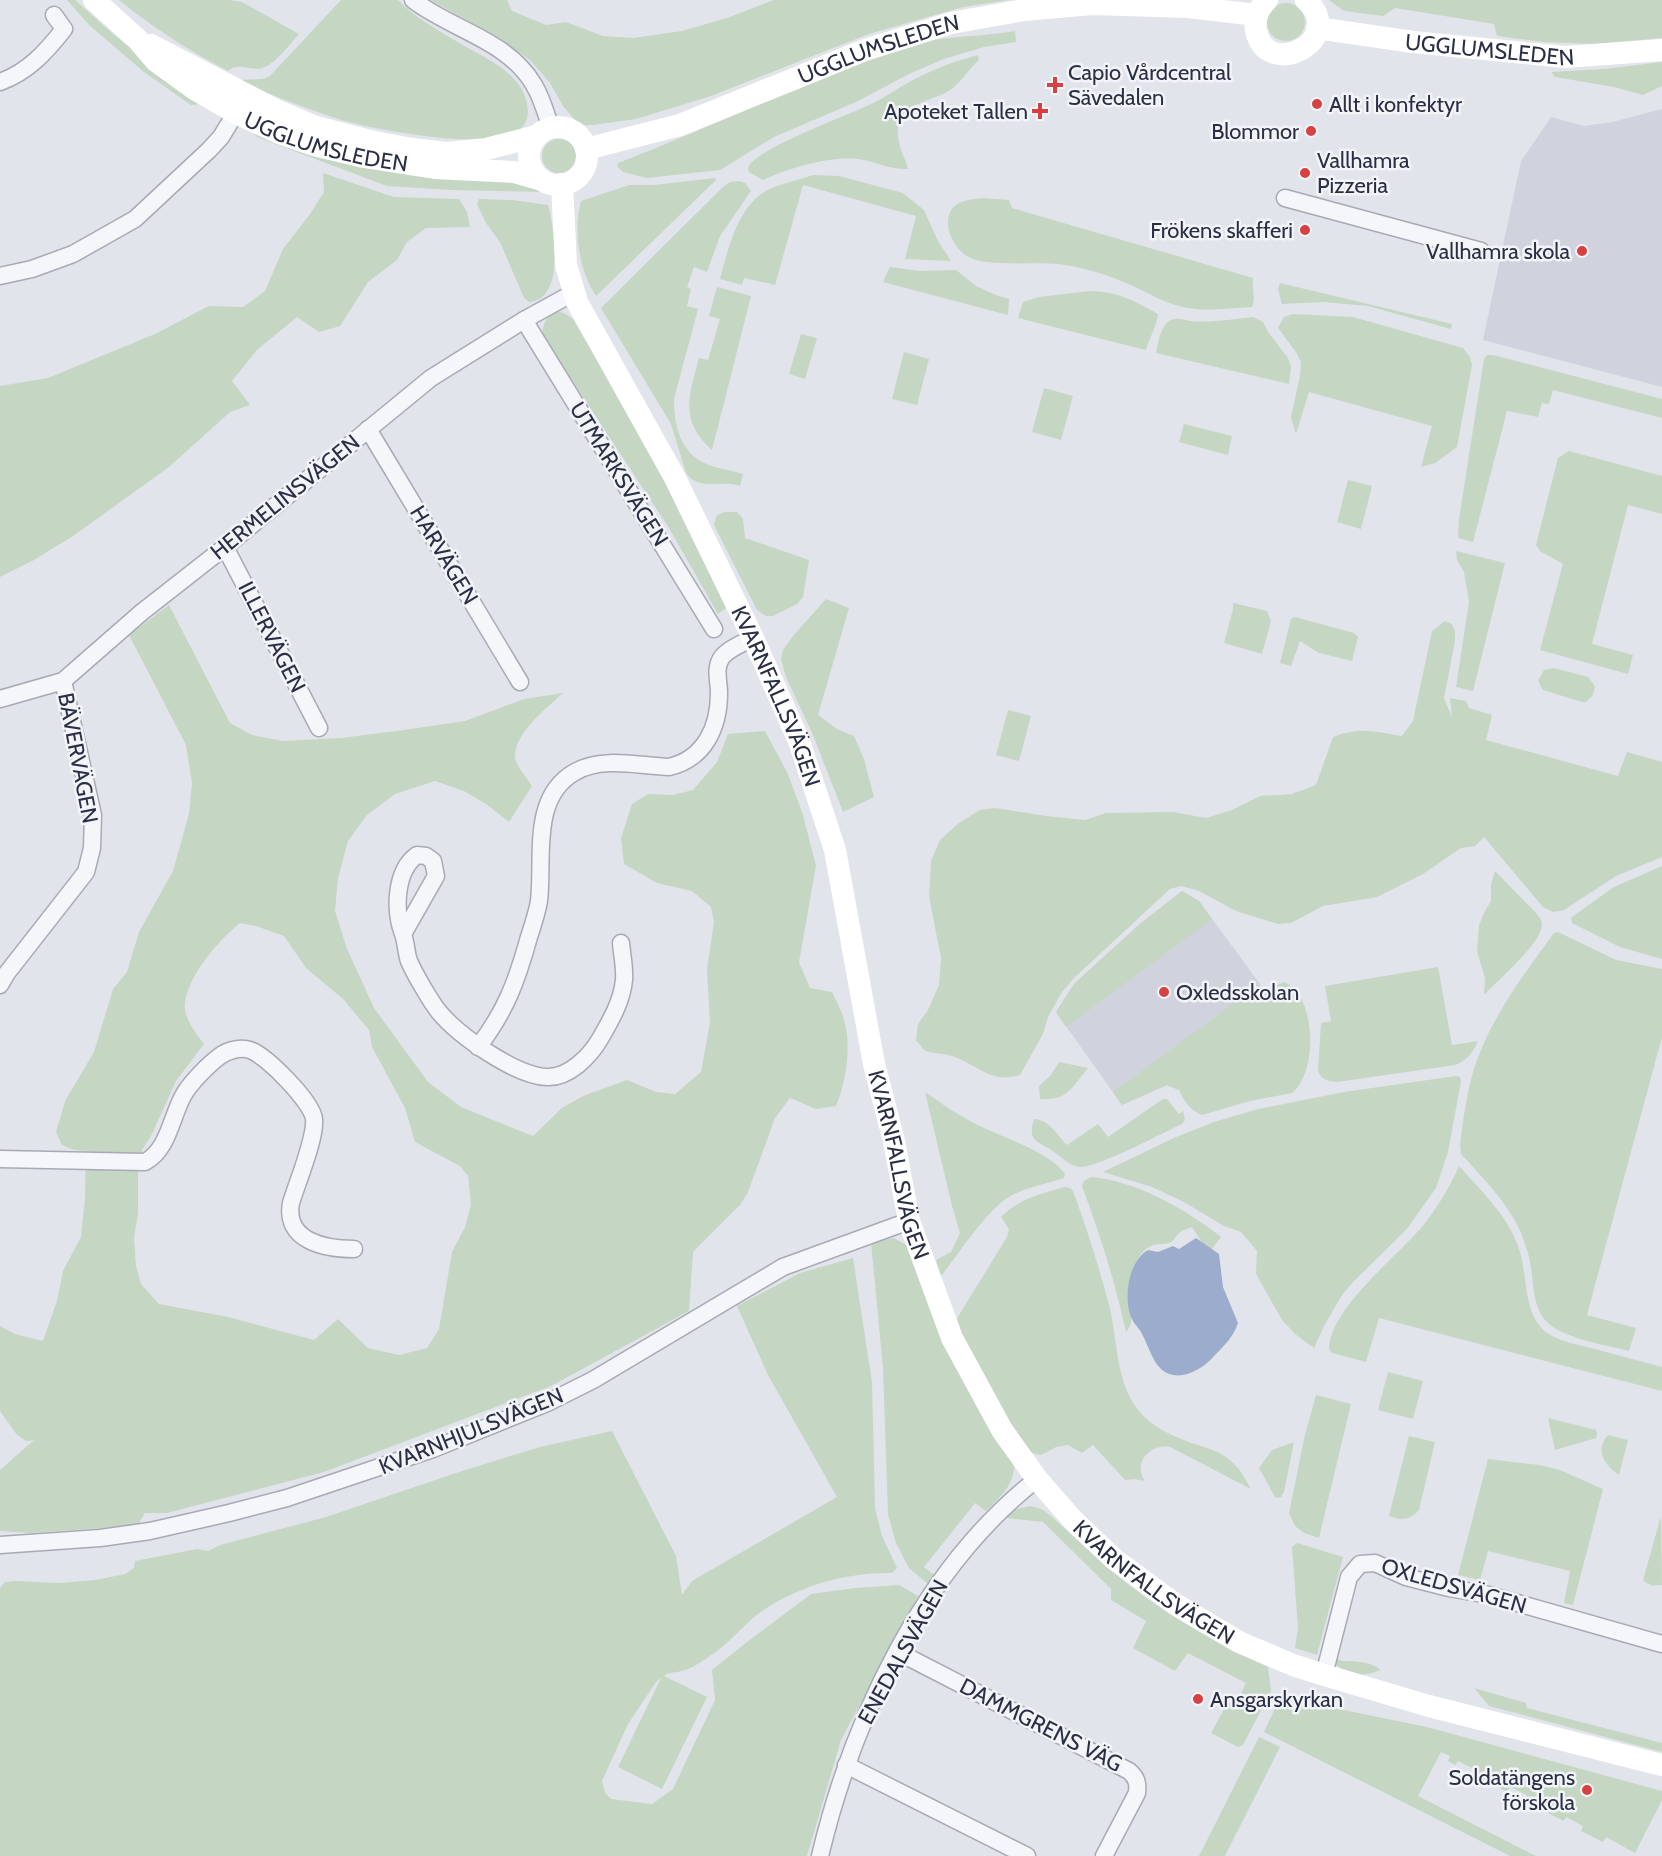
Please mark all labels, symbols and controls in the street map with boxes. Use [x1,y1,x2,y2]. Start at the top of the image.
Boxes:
street label: UGGLUMSLEDEN [794,8,961,89]
street label: UGGLUMSLEDEN [1404,28,1575,71]
place label: Capio Vårdcentral Sävedalen [1068,59,1232,111]
marker: Capio Vårdcentral Sävedalen [1046,76,1064,94]
place label: Allt i konfektyr [1329,91,1462,118]
marker: Allt i konfektyr [1310,97,1324,111]
place label: Apoteket Tallen [884,98,1028,125]
marker: Apoteket Tallen [1033,104,1047,118]
street label: UGGLUMSLEDEN [240,105,410,177]
place label: Blommor [1211,118,1299,145]
marker: Blommor [1304,124,1318,138]
place label: Vallhamra Pizzeria [1317,147,1410,199]
marker: Vallhamra Pizzeria [1298,166,1312,180]
place label: Frökens skafferi [1150,217,1293,244]
marker: Frökens skafferi [1298,223,1312,237]
place label: Vallhamra skola [1426,238,1570,265]
marker: Vallhamra skola [1575,244,1589,258]
street label: UTMARKSVÄGEN [564,397,674,551]
street label: HERMELINSVÄGEN [205,429,365,565]
street label: HARVÄGEN [404,501,484,609]
street label: ILLERVÄGEN [232,577,312,697]
street label: KVARNFALLSVÄGEN [726,601,827,790]
street label: BÄVERVÄGEN [52,690,104,826]
place label: Oxledsskolan [1176,979,1299,1006]
marker: Oxledsskolan [1157,985,1171,999]
street label: KVARNFALLSVÄGEN [863,1067,935,1263]
street label: KVARNHJULSVÄGEN [375,1382,567,1480]
street label: KVARNFALLSVÄGEN [1068,1514,1240,1650]
street label: OXLEDSVÄGEN [1378,1552,1530,1620]
street label: ENEDALSVÄGEN [852,1575,954,1729]
street label: DAMMGRENS VÄG [955,1672,1127,1778]
place label: Ansgarskyrkan [1210,1686,1343,1713]
marker: Ansgarskyrkan [1191,1692,1205,1706]
place label: Soldatängens förskola [1449,1764,1575,1816]
marker: Soldatängens förskola [1580,1783,1594,1797]

